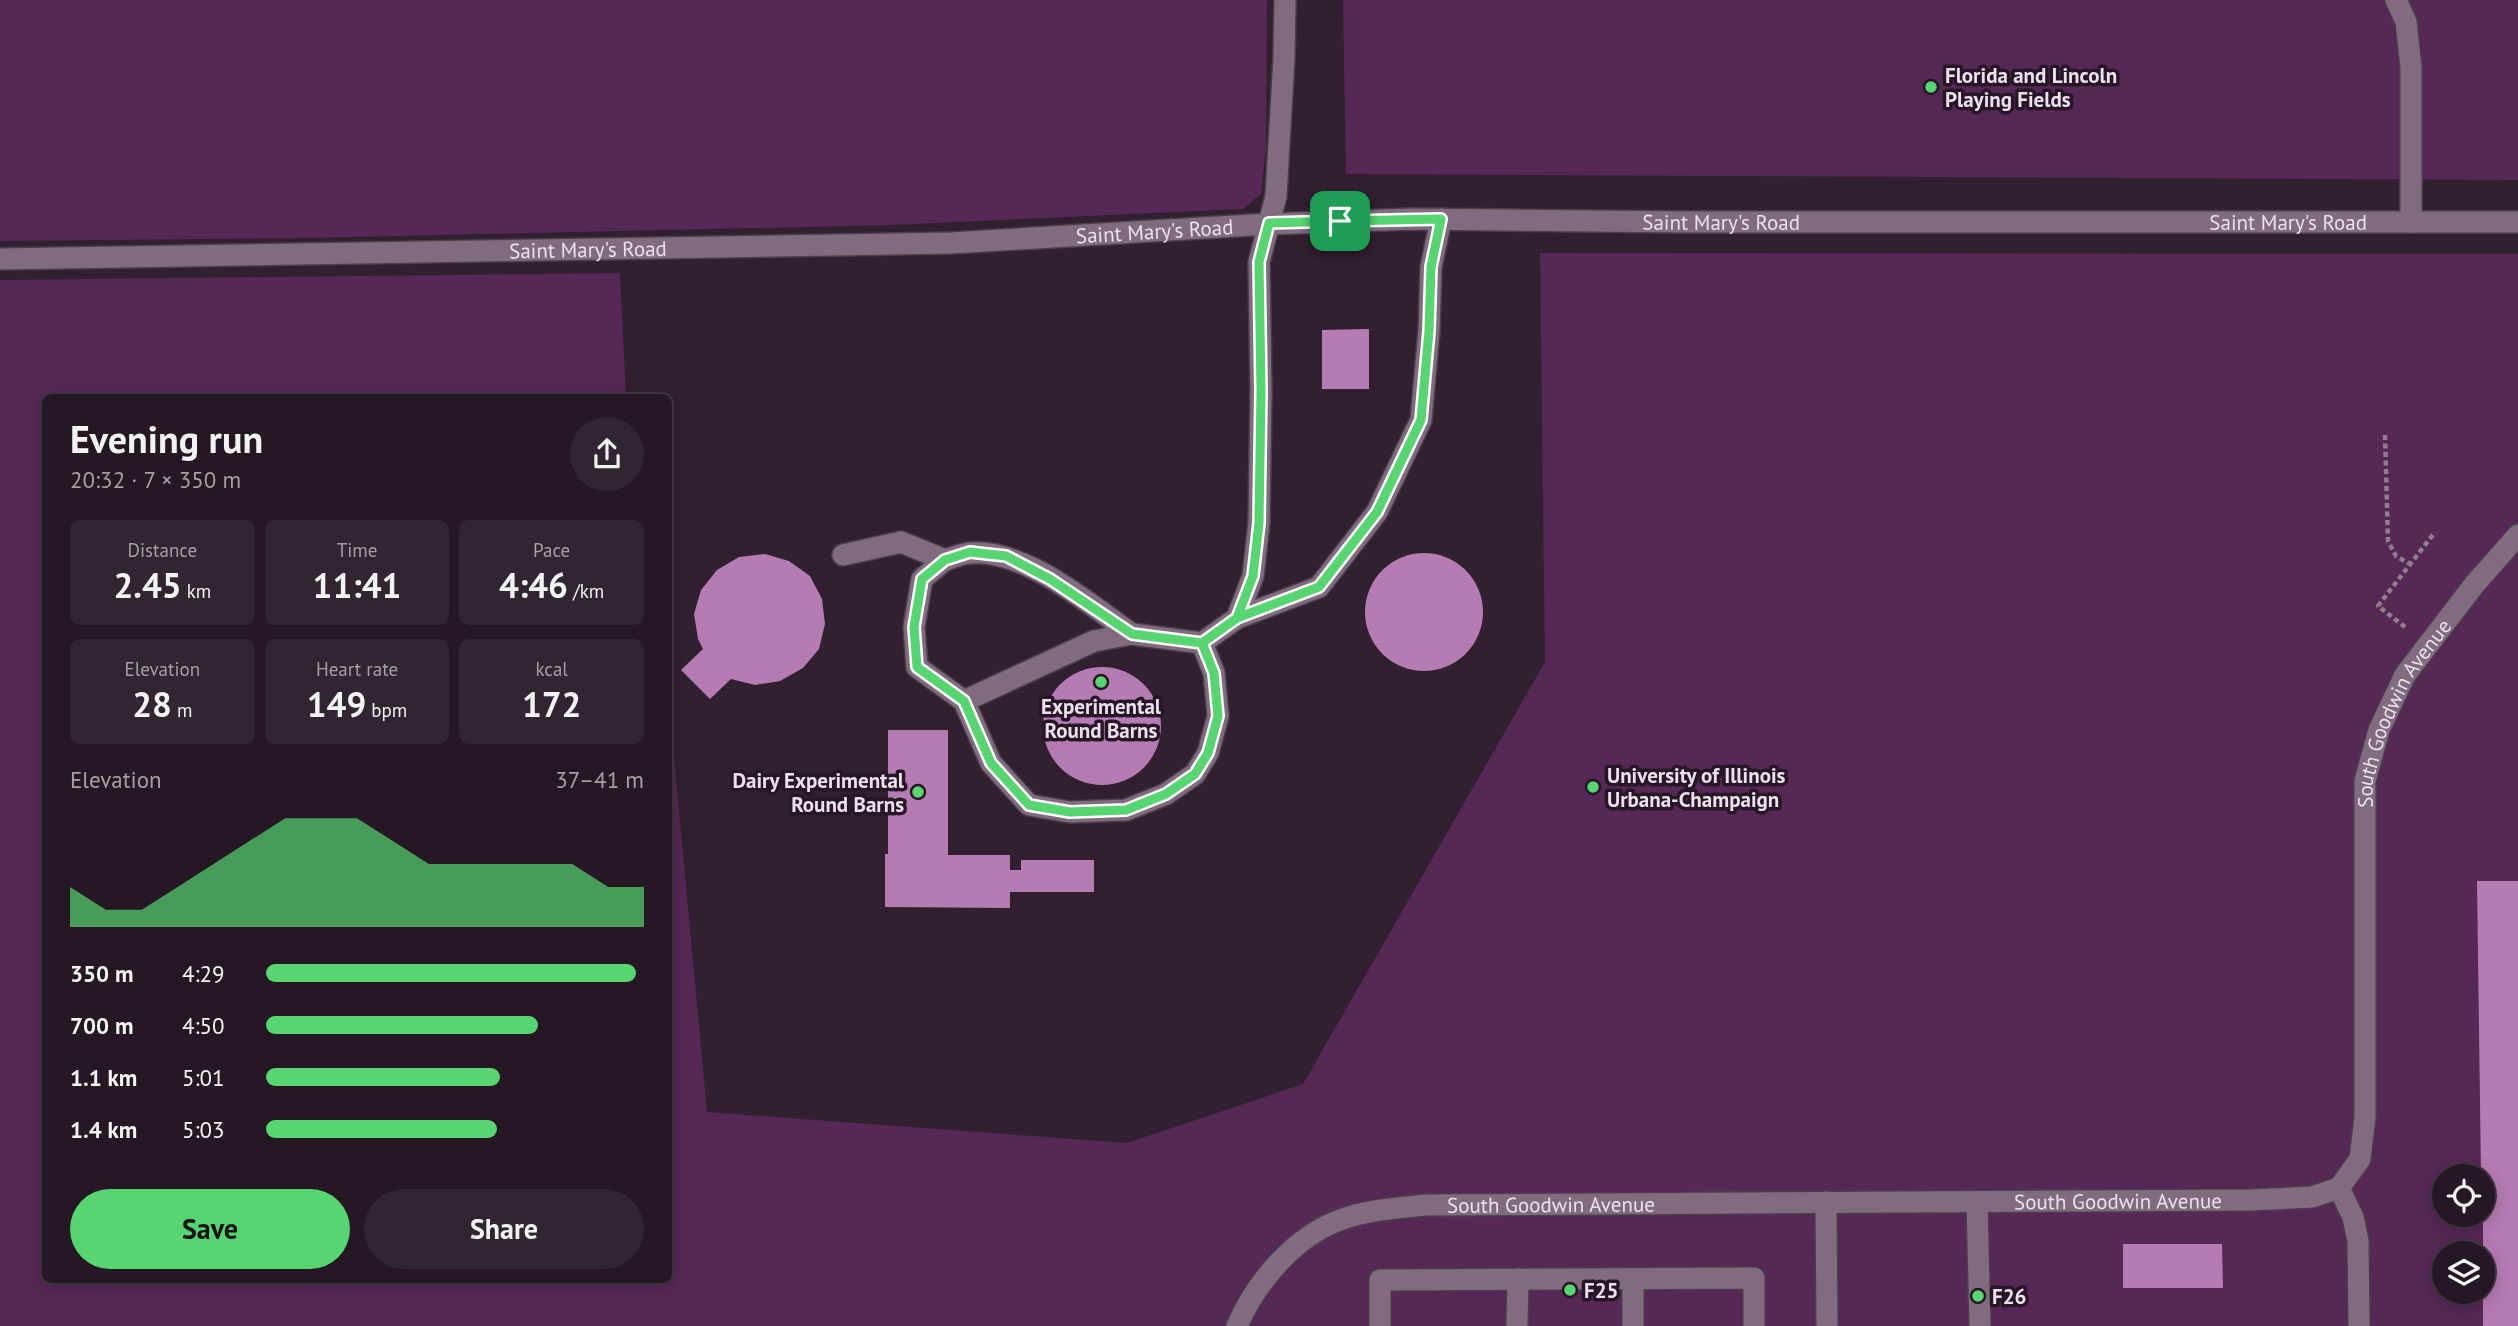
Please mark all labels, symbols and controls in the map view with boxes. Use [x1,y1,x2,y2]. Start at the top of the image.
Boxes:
place label: Florida and Lincoln Playing Fields [1945,62,2117,113]
marker: Florida and Lincoln Playing Fields [1923,79,1939,95]
pin [1310,191,1370,251]
icon: arrive [1321,202,1359,240]
street label: Saint Mary's Road [1642,208,1800,236]
street label: Saint Mary's Road [2209,209,2367,236]
street label: Saint Mary's Road [1075,213,1234,249]
street label: Saint Mary's Road [509,234,667,264]
text: Evening run [70,414,263,463]
button: share [570,417,644,491]
text: 20:32 · 7 × 350 m [70,465,241,494]
text: Distance [128,538,197,562]
text: Time [337,538,377,562]
text: Pace [533,538,570,562]
text: 2.45 [113,562,182,608]
text: 11:41 [313,562,401,608]
text: 4:46 [499,562,568,608]
text: km [182,579,211,603]
text: /km [568,579,604,603]
street label: South Goodwin Avenue [2351,613,2457,808]
text: Elevation [124,657,200,681]
text: Heart rate [316,657,398,681]
text: kcal [535,657,568,681]
marker: Experimental Round Barns [1093,674,1109,690]
text: 28 [132,681,172,727]
text: 149 [307,681,366,727]
text: 172 [522,681,581,727]
place label: Experimental Round Barns [1041,693,1162,744]
text: m [172,698,192,722]
text: bpm [366,698,407,722]
place label: University of Illinois Urbana-Champaign [1607,762,1786,813]
text: Elevation [70,765,162,794]
text: 37–41 m [555,765,644,794]
place label: Dairy Experimental Round Barns [732,767,905,818]
marker: University of Illinois Urbana-Champaign [1585,779,1601,795]
marker: Dairy Experimental Round Barns [910,784,926,800]
text: 350 m [70,959,133,988]
text: 4:29 [182,959,225,988]
text: 700 m [70,1011,133,1040]
text: 4:50 [182,1011,225,1040]
text: 1.1 km [70,1063,137,1092]
text: 5:01 [182,1063,225,1092]
text: 1.4 km [70,1115,137,1144]
text: 5:03 [182,1115,225,1144]
map controls [2432,1164,2495,1304]
button: locate [2432,1164,2495,1227]
street label: South Goodwin Avenue [2014,1187,2222,1215]
button: Save [70,1189,350,1269]
button: Share [364,1189,644,1269]
street label: South Goodwin Avenue [1447,1190,1655,1218]
button: layers [2432,1241,2495,1304]
place label: F25 [1584,1277,1618,1304]
marker: F25 [1562,1282,1578,1298]
place label: F26 [1992,1283,2026,1310]
marker: F26 [1970,1288,1986,1304]

